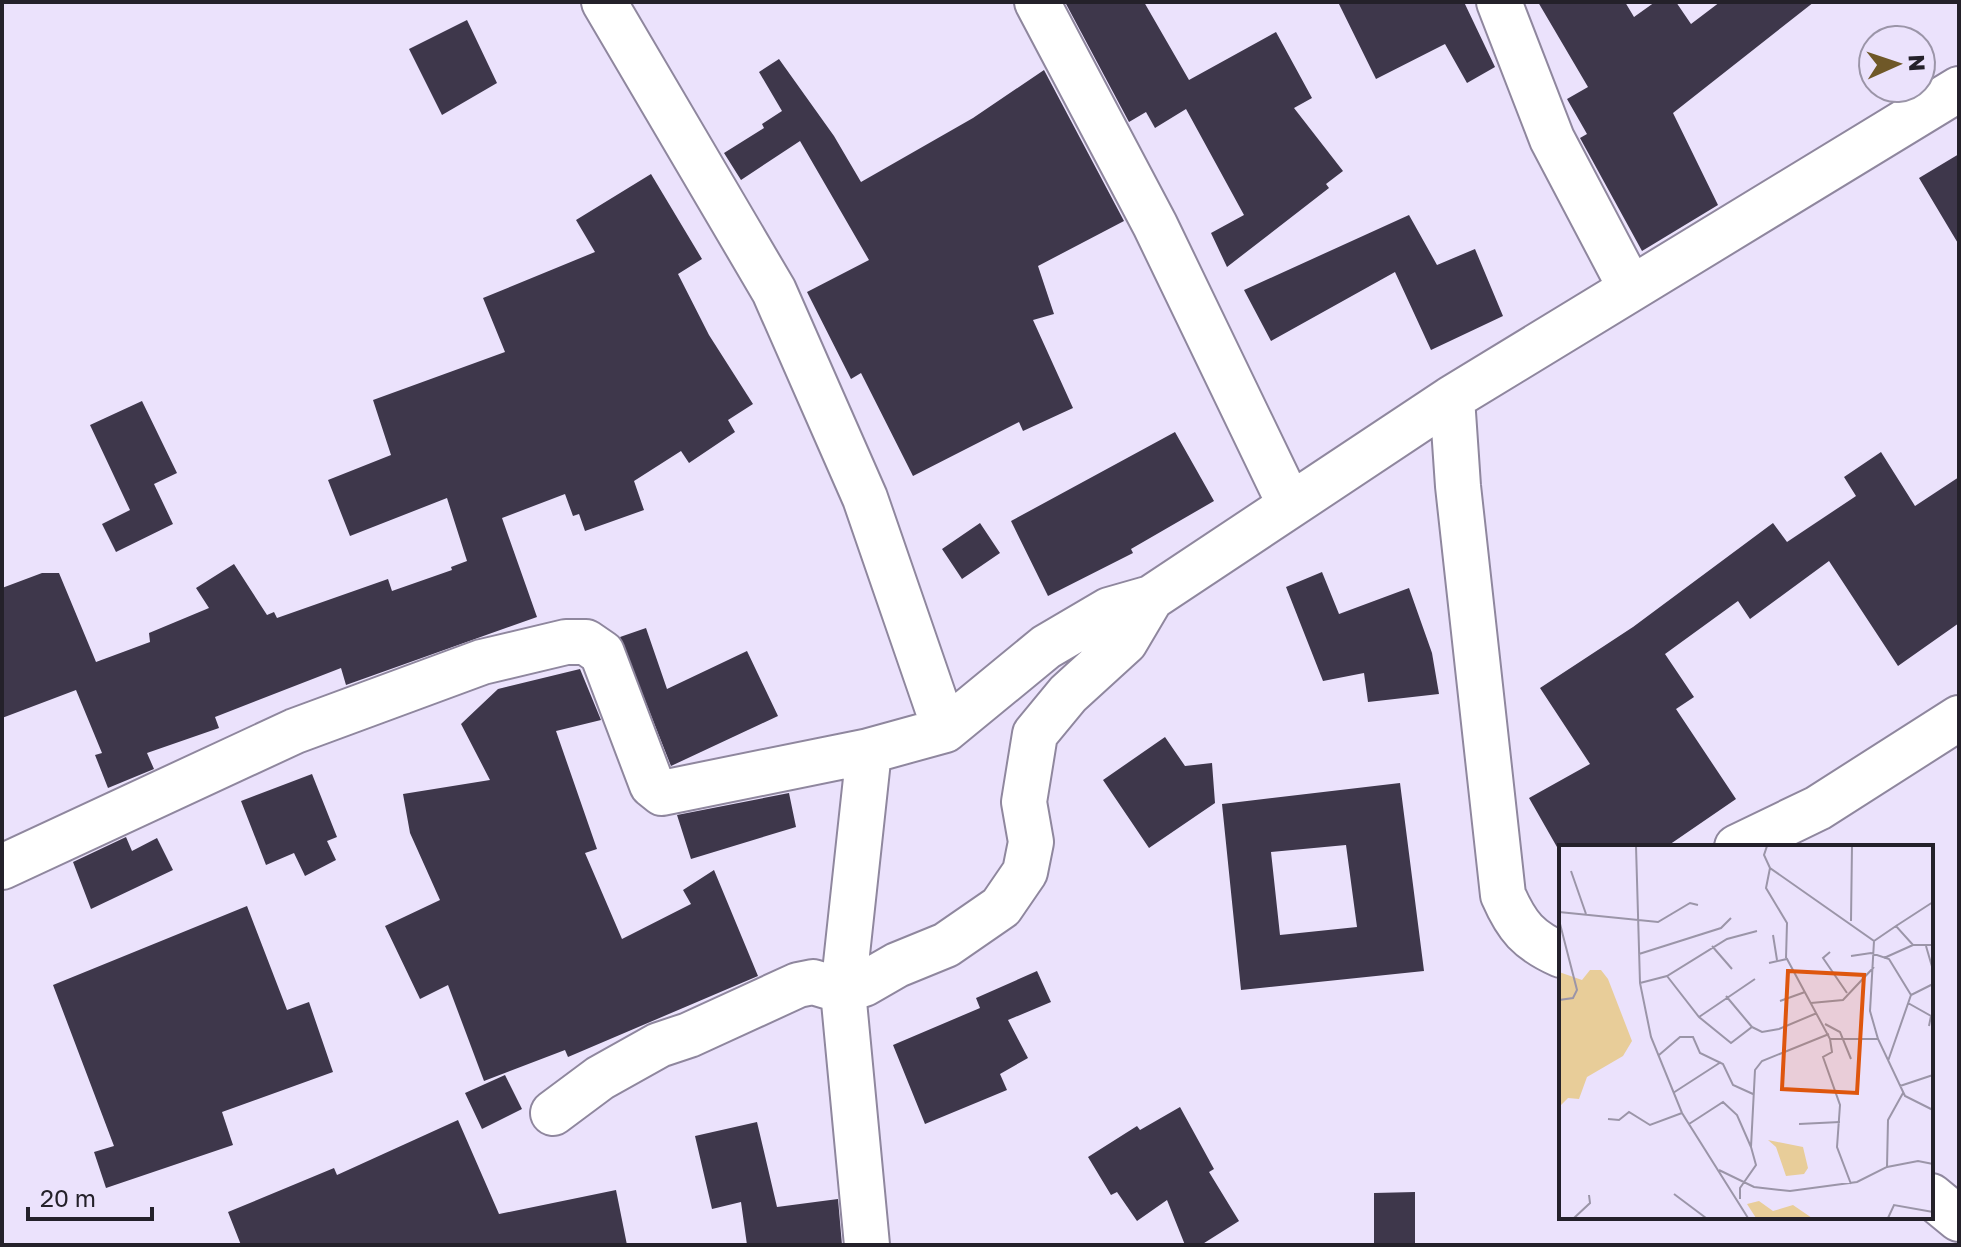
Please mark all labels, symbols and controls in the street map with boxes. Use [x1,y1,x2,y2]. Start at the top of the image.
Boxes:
north arrow [1857,24,1937,104]
text: N [1904,54,1931,72]
inset map [1559,845,1933,1219]
scale bar [28,1171,152,1221]
text: 20 m [40,1183,96,1212]

